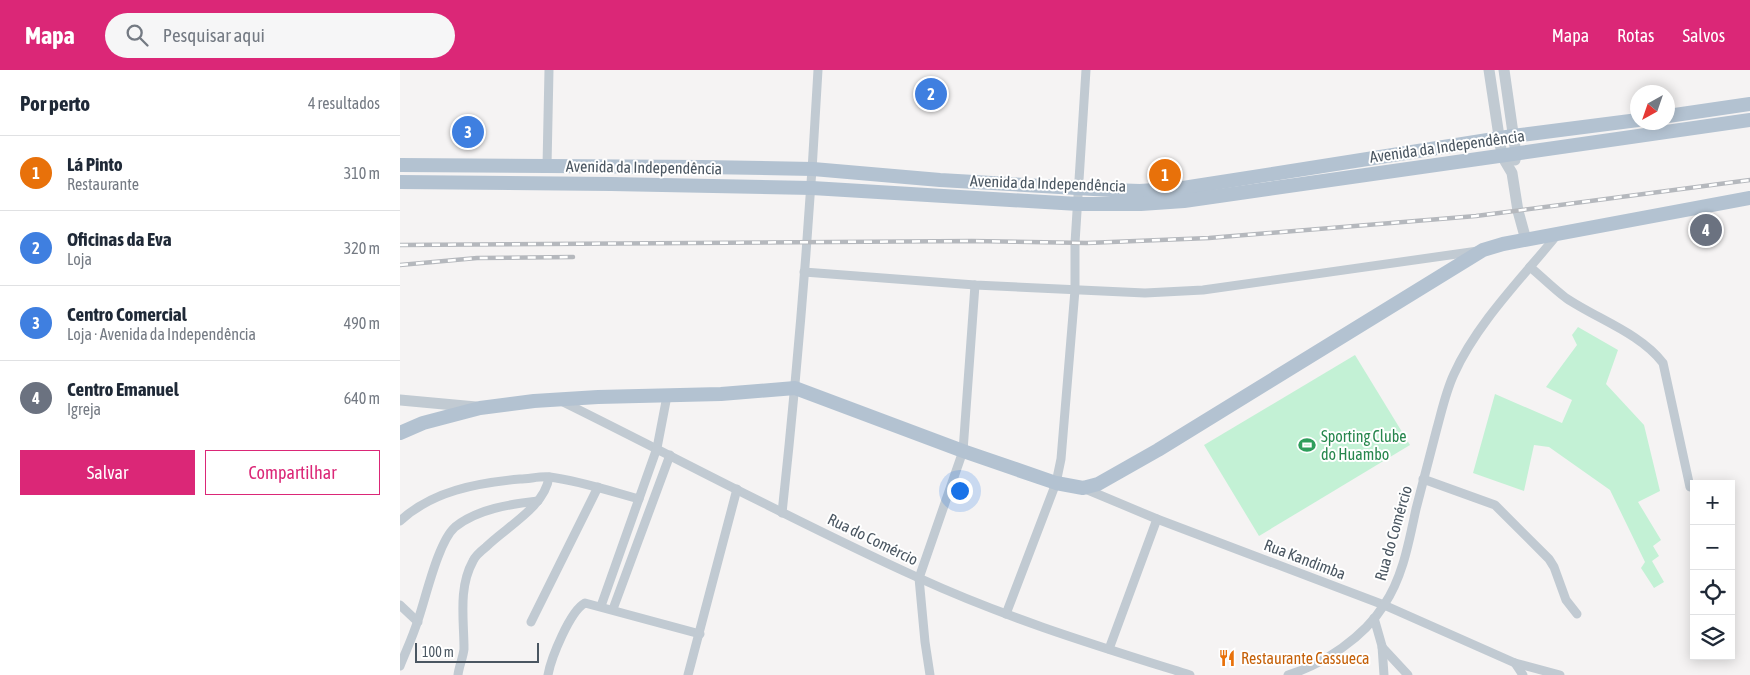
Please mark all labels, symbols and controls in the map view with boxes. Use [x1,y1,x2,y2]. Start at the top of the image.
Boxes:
search box [105,13,455,58]
icon: search [123,21,151,49]
text: Mapa [25,22,75,49]
text: Pesquisar aqui [163,24,265,46]
text: Mapa [1552,25,1589,46]
text: Rotas [1617,25,1654,46]
text: Salvos [1682,25,1725,46]
pin: 2 [915,75,947,113]
north arrow [1630,85,1675,130]
text: Por perto [20,91,90,115]
text: 4 resultados [308,94,380,112]
pin: 3 [452,113,484,151]
street label: Avenida da Independência [1368,126,1526,167]
text: Lá Pinto [67,153,123,175]
pin: 1 [1149,156,1181,194]
street label: Avenida da Independência [566,157,722,178]
text: 1 [32,164,40,182]
text: 310 m [344,164,380,182]
street label: Avenida da Independência [970,171,1126,196]
text: Restaurante [67,175,139,193]
pin: 4 [1690,211,1722,249]
text: Oficinas da Eva [67,228,171,250]
text: 2 [32,239,40,257]
text: 320 m [344,239,380,257]
text: Loja [67,250,92,268]
text: Centro Comercial [67,303,187,325]
text: 3 [32,314,40,332]
text: 490 m [344,314,380,332]
text: Loja · Avenida da Independência [67,325,256,343]
text: Centro Emanuel [67,378,179,400]
text: 4 [32,389,40,407]
text: 640 m [344,389,380,407]
text: Igreja [67,400,101,418]
place label: Sporting Clube do Huambo [1321,427,1407,463]
sports icon: Sporting Clube do Huambo [1297,435,1317,455]
button: Salvar [20,450,195,495]
button: Compartilhar [205,450,380,495]
your location [947,478,973,504]
map controls [1690,480,1735,660]
button: + [1690,480,1735,525]
street label: Rua do Comércio [1371,483,1415,583]
street label: Rua do Comércio [825,509,921,569]
button: − [1690,525,1735,570]
street label: Rua Kandimba [1262,535,1348,583]
button: locate [1690,570,1735,615]
button: layers [1690,615,1735,660]
scale bar [415,640,539,663]
text: 100 m [422,644,454,660]
restaurant icon: Restaurante Cassueca [1217,648,1237,668]
place label: Restaurante Cassueca [1241,649,1369,667]

